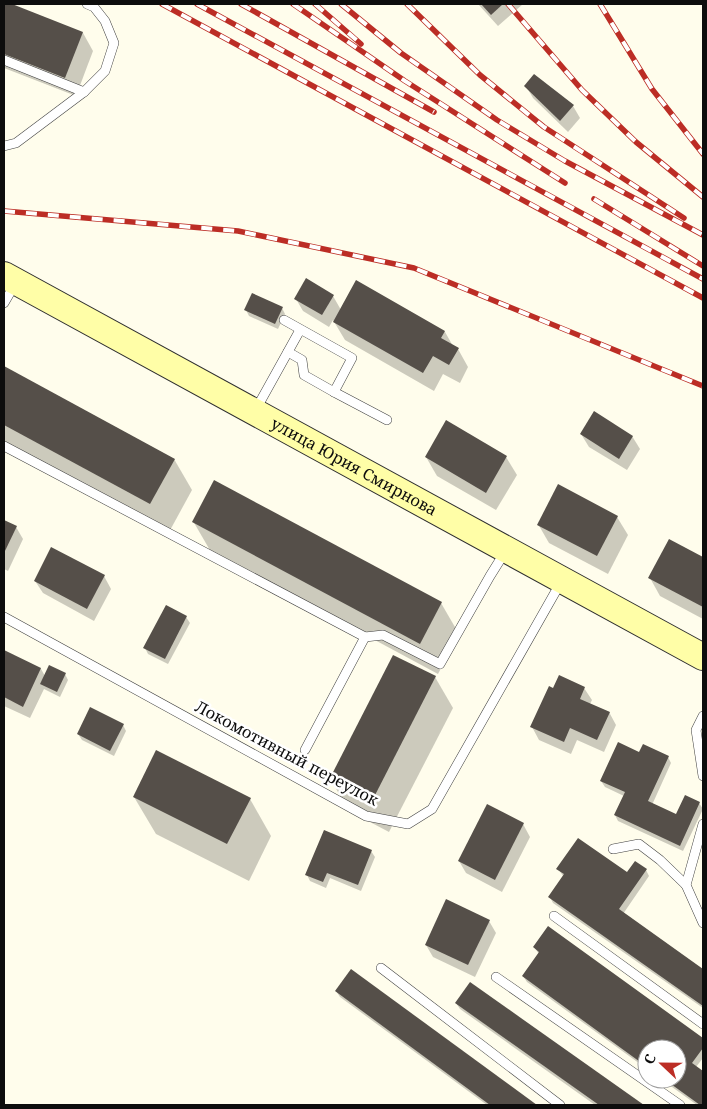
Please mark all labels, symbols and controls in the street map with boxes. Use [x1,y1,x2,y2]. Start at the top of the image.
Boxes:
street label: улица Юрия Смирнова [267,412,441,521]
street label: Локомотивный переулок [192,695,383,811]
north arrow [637,1039,687,1089]
text: С [639,1051,660,1067]

